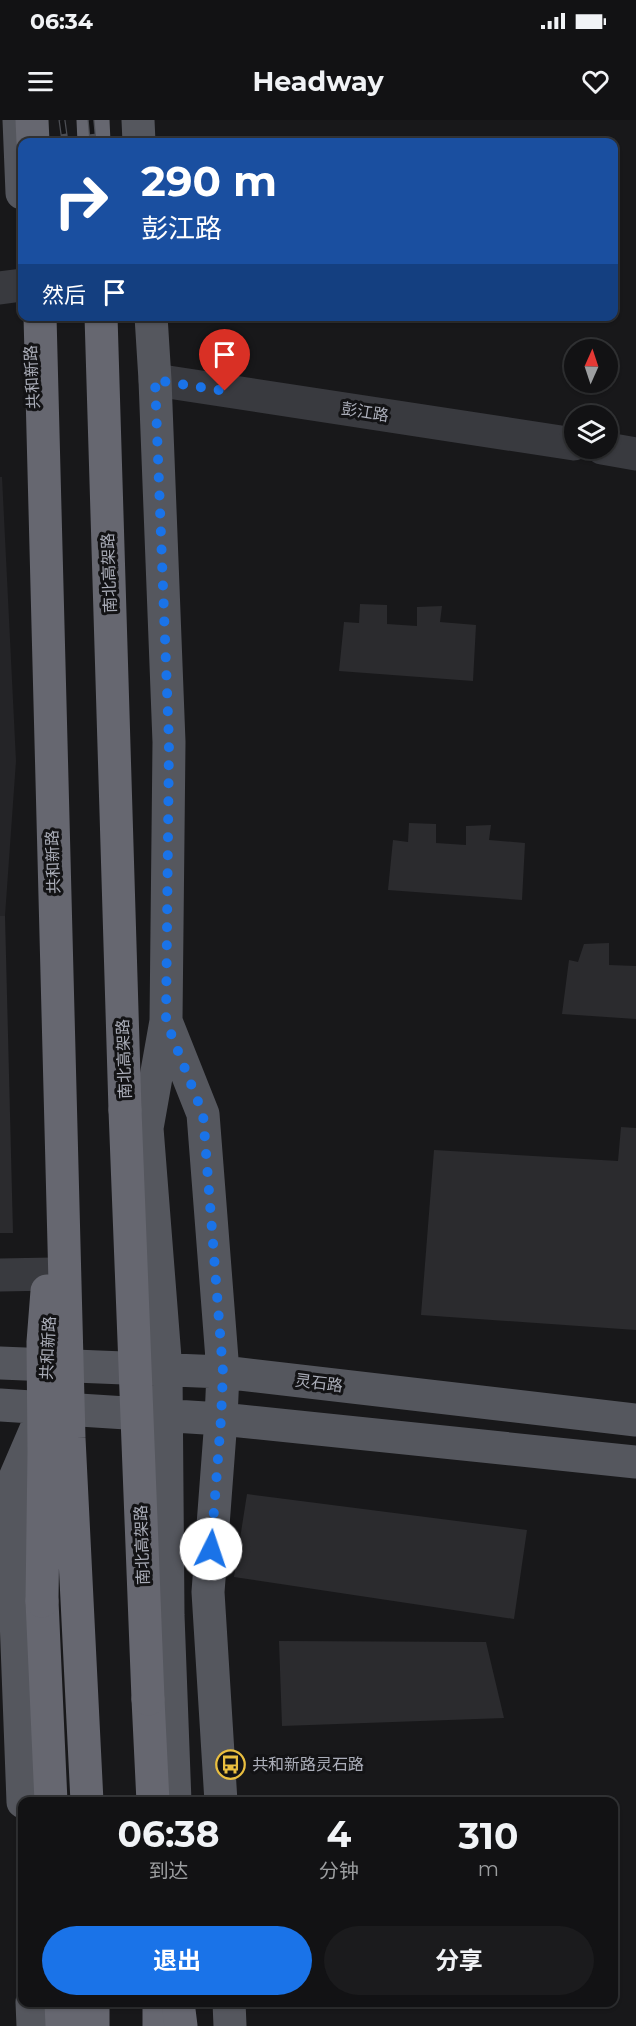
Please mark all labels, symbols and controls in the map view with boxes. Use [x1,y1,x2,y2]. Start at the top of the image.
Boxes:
text: 06:34 [30,8,93,35]
icon: menu [24,65,57,98]
text: Headway [252,65,384,98]
icon: heart [579,65,612,98]
text: 290 m [141,155,277,207]
icon: right [42,162,120,240]
text: 彭江路 [141,212,222,245]
icon: arrive [98,276,131,309]
text: 然后 [42,282,86,309]
pin [199,329,250,391]
icon: arrive [208,338,241,371]
north arrow [564,339,618,393]
map controls [564,339,618,459]
street label: 共和新路 [21,345,43,409]
street label: 彭江路 [340,399,390,425]
button: layers [564,405,618,459]
street label: 南北高架路 [98,533,120,613]
street label: 共和新路 [42,830,64,894]
street label: 南北高架路 [113,1019,135,1099]
street label: 共和新路 [37,1316,59,1380]
street label: 灵石路 [294,1371,344,1395]
street label: 南北高架路 [131,1505,153,1585]
position arrow [179,1517,243,1581]
bus stop icon: 共和新路灵石路 [215,1748,247,1780]
place label: 共和新路灵石路 [252,1755,364,1774]
text: 06:38 [118,1812,219,1856]
text: 4 [327,1812,351,1856]
text: 310 [459,1814,518,1858]
text: m [478,1857,499,1881]
text: 到达 [148,1859,188,1883]
text: 分钟 [319,1859,359,1883]
button: 退出 [42,1926,312,1995]
button: 分享 [324,1926,594,1995]

